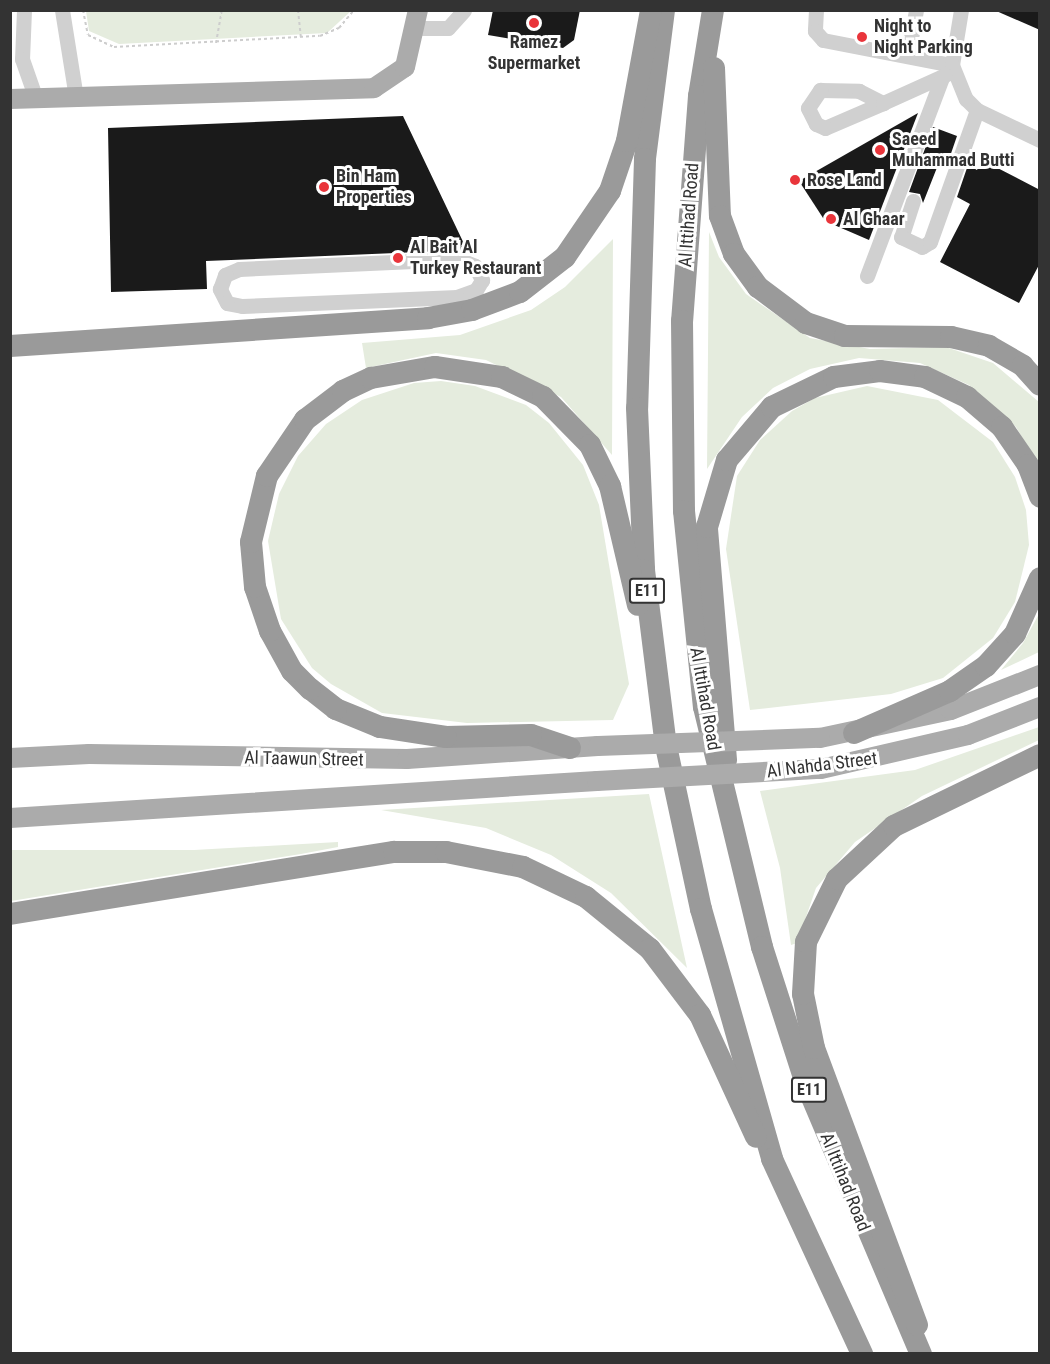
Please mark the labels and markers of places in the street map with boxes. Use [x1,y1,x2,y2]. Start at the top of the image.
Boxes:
marker: Ramez Supermarket [527,16,541,30]
place label: Night to Night Parking [874,16,973,58]
marker: Night to Night Parking [855,30,869,44]
place label: Ramez Supermarket [488,32,580,74]
place label: Saeed Muhammad Butti [892,129,1015,172]
marker: Saeed Muhammad Butti [873,143,887,157]
place label: Bin Ham Properties [336,166,412,208]
place label: Rose Land [807,169,882,191]
marker: Rose Land [788,173,802,187]
marker: Bin Ham Properties [317,180,331,194]
place label: Al Ghaar [843,208,905,230]
marker: Al Ghaar [824,212,838,226]
place label: Al Bait Al Turkey Restaurant [410,237,541,280]
marker: Al Bait Al Turkey Restaurant [391,251,405,265]

